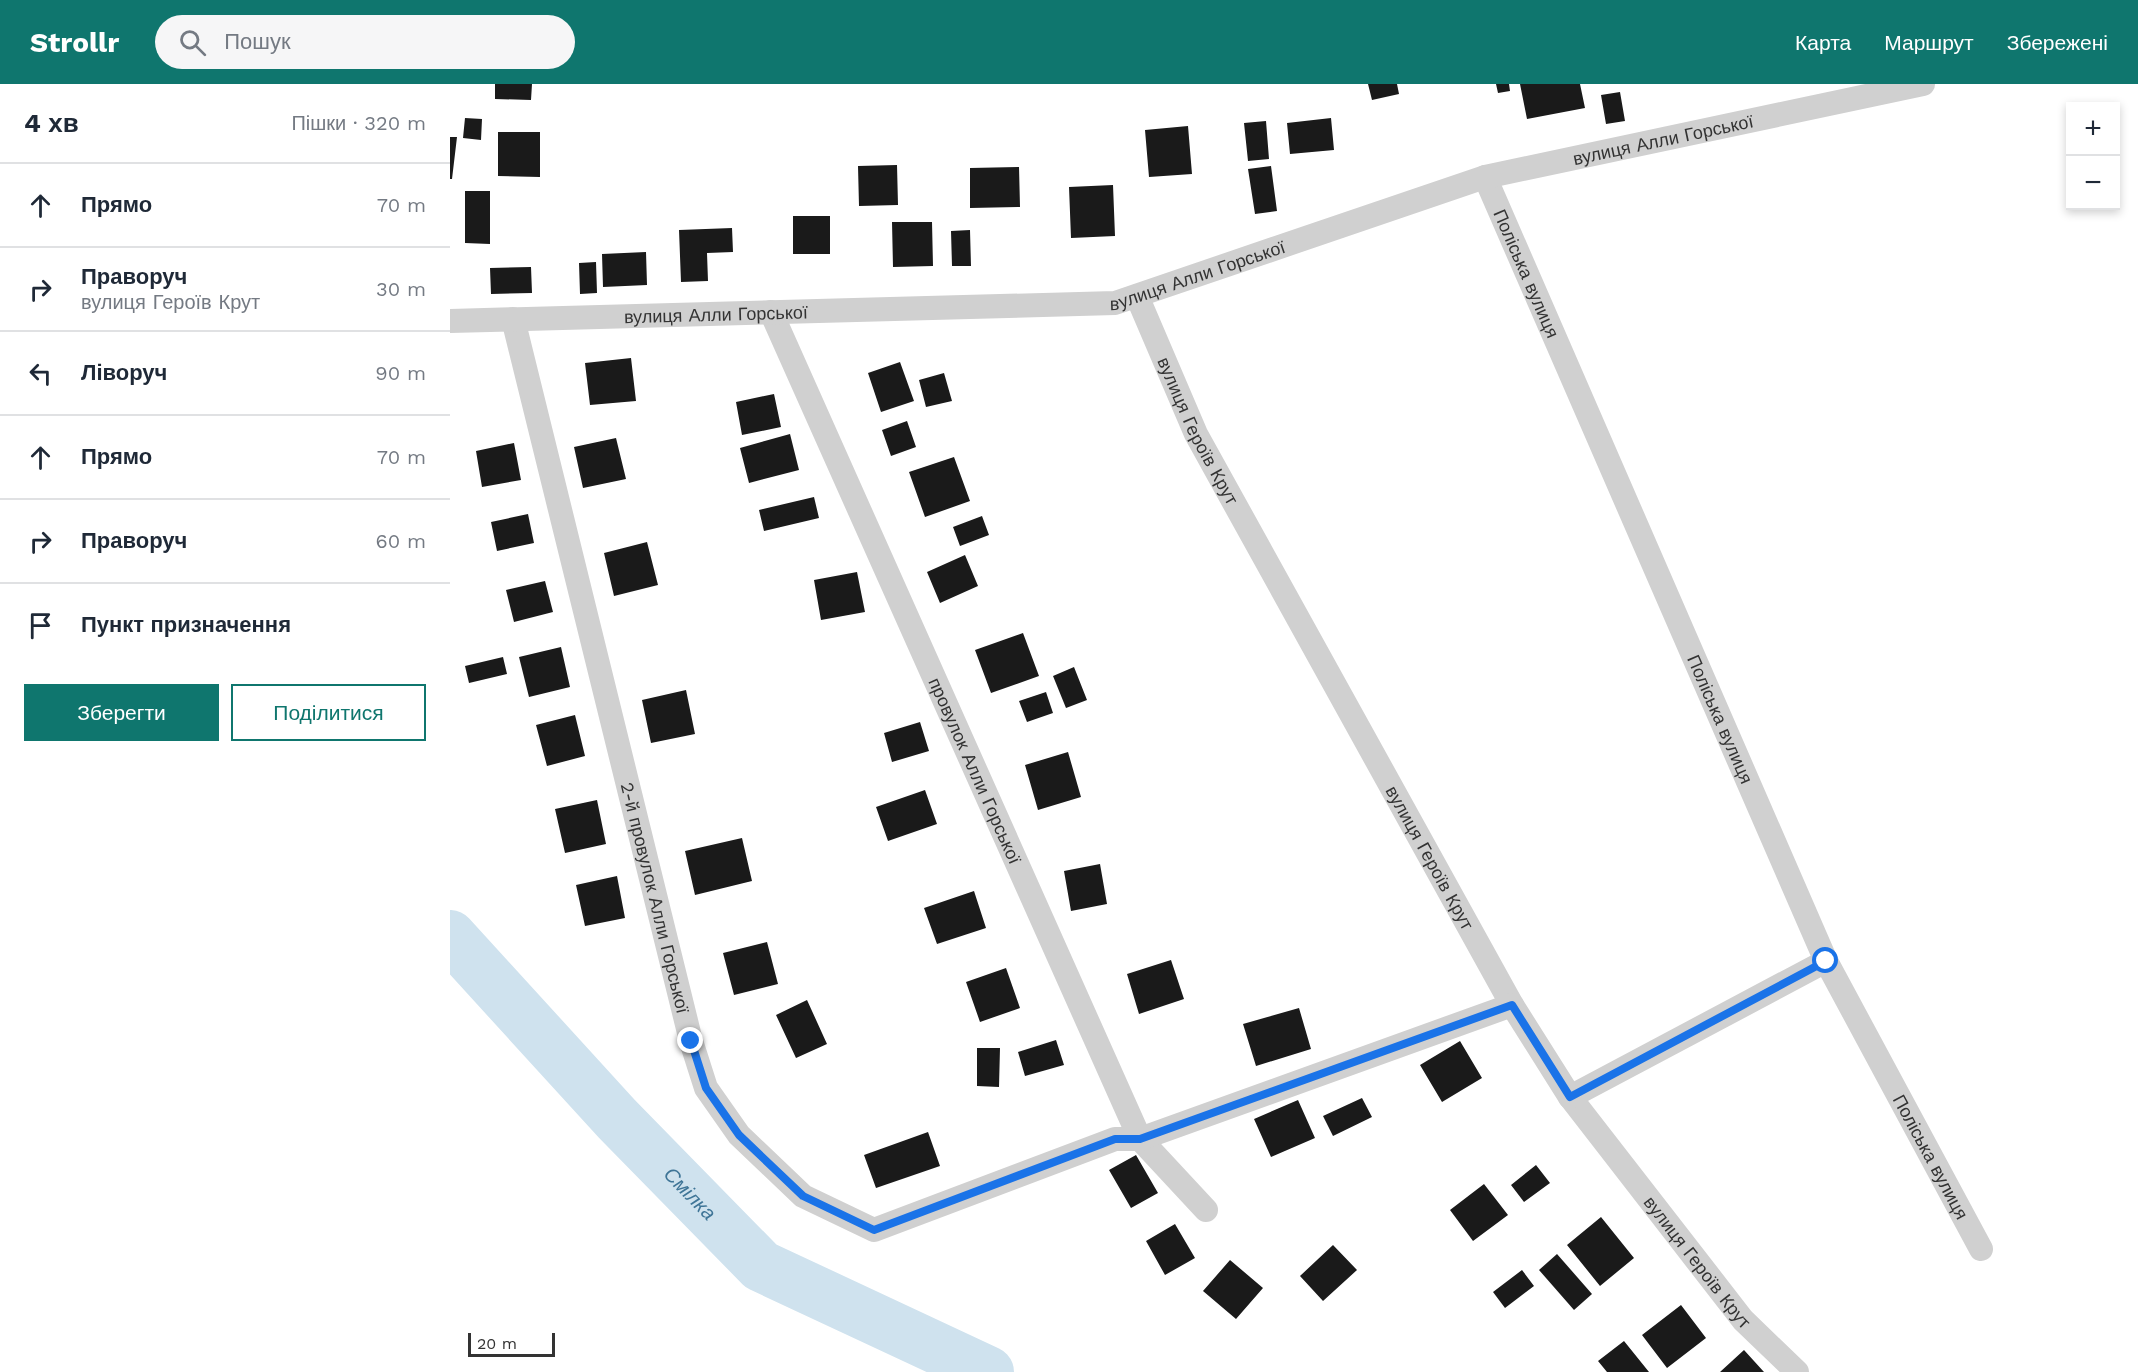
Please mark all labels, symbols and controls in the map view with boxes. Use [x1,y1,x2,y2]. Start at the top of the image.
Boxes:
search box [155,15,575,69]
text: Strollr [30,26,119,59]
icon: search [176,26,209,59]
text: Пошук [224,29,291,54]
text: Карта [1795,30,1851,55]
text: Маршрут [1884,30,1974,55]
text: Збережені [2007,30,2108,55]
map controls [2066,102,2120,210]
button: + [2066,102,2120,156]
text: 4 хв [24,108,79,138]
street label: вулиця Алли Горської [1571,110,1755,169]
text: Пішки · 320 m [291,111,426,135]
button: − [2066,156,2120,210]
icon: ahead [24,189,57,222]
text: Прямо [81,192,152,217]
text: 70 m [377,193,426,217]
street label: Поліська вулиця [1490,206,1564,341]
street label: вулиця Алли Горської [1110,235,1288,314]
text: Праворуч [81,264,187,289]
icon: right [24,273,57,306]
text: 30 m [376,277,426,301]
text: вулиця Героїв Крут [81,290,260,314]
street label: вулиця Алли Горської [624,301,808,327]
street label: вулиця Героїв Крут [1154,354,1243,508]
icon: left [24,357,57,390]
text: Ліворуч [81,360,167,385]
text: 90 m [375,361,426,385]
icon: ahead [24,441,57,474]
text: Прямо [81,444,152,469]
text: 70 m [377,445,426,469]
icon: right [24,525,57,558]
text: Праворуч [81,528,187,553]
text: 60 m [376,529,426,553]
icon: arrive [24,609,57,642]
text: Пункт призначення [81,612,291,637]
street label: Поліська вулиця [1684,651,1758,787]
street label: провулок Алли Горської [925,674,1026,867]
button: Зберегти [24,684,219,741]
button: Поділитися [231,684,426,741]
street label: 2-й провулок Алли Горської [617,780,694,1015]
street label: вулиця Героїв Крут [1382,782,1479,933]
route start [1812,947,1838,973]
route end [677,1027,703,1053]
street label: Поліська вулиця [1889,1091,1973,1222]
water label: Смілка [659,1162,721,1225]
street label: вулиця Героїв Крут [1640,1192,1755,1332]
scale bar [468,1330,555,1358]
text: 20 m [477,1334,517,1353]

